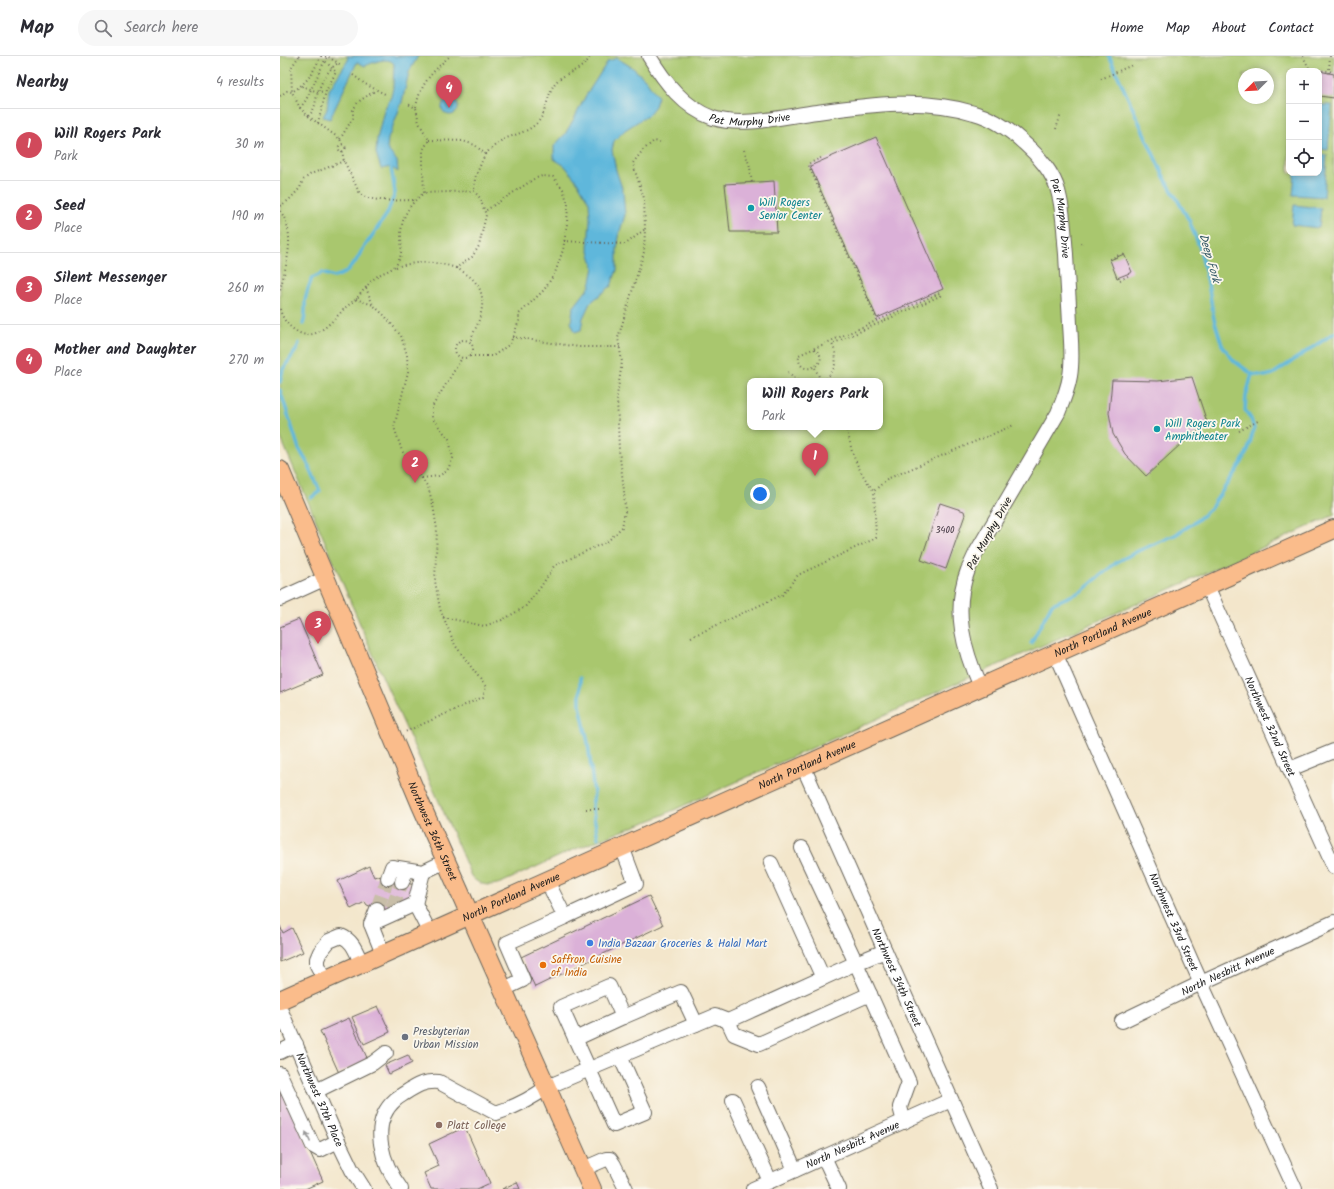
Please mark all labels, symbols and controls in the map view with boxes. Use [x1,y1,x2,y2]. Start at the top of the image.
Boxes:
search box [78,10,358,46]
text: Map [20,13,54,43]
text: Search here [124,16,198,40]
icon: search [92,17,114,39]
text: Home [1110,17,1144,39]
text: Map [1166,17,1190,39]
text: About [1212,17,1246,39]
text: Contact [1268,17,1314,39]
north arrow [1238,68,1274,104]
map controls [1286,68,1322,176]
button: + [1286,68,1322,104]
text: Nearby [16,69,68,96]
text: 4 results [216,72,264,93]
pin: 4 [436,75,462,108]
button: − [1286,104,1322,140]
street label: Pat Murphy Drive [706,108,792,132]
text: Will Rogers Park [54,122,161,146]
text: 1 [27,134,31,155]
text: 30 m [235,134,264,155]
button: locate [1286,140,1322,176]
text: Park [54,146,78,167]
street label: Pat Murphy Drive [1044,175,1074,259]
text: Seed [54,194,85,218]
place label: Will Rogers Senior Center [759,194,823,225]
marker: Will Rogers Senior Center [746,203,756,213]
text: 2 [25,206,33,227]
text: 190 m [232,206,264,227]
text: Place [54,218,82,239]
water label: Deep Fork [1193,231,1226,287]
text: Silent Messenger [54,266,167,290]
text: 3 [25,278,33,299]
text: 260 m [227,278,264,299]
text: Place [54,290,82,311]
text: Mother and Daughter [54,338,196,362]
text: 4 [25,350,33,371]
text: 270 m [228,350,264,371]
text: Place [54,362,82,383]
popup [747,378,883,430]
text: Will Rogers Park [762,382,868,406]
text: Park [762,406,785,427]
place label: Will Rogers Park Amphitheater [1165,415,1241,446]
marker: Will Rogers Park Amphitheater [1152,424,1162,434]
pin: 1 [802,443,828,476]
pin: 2 [402,450,428,483]
your location [750,484,770,504]
street label: Pat Murphy Drive [962,494,1017,573]
house number: 3400 [935,523,955,538]
street label: North Portland Avenue [1051,604,1155,663]
pin: 3 [305,611,331,644]
street label: Northwest 32nd Street [1239,674,1300,781]
street label: North Portland Avenue [755,736,859,795]
street label: Northwest 36th Street [402,779,462,885]
street label: North Portland Avenue [459,868,563,927]
street label: Northwest 33rd Street [1143,870,1203,975]
street label: Northwest 34th Street [866,925,926,1031]
place label: India Bazaar Groceries & Halal Mart [598,935,768,953]
marker: India Bazaar Groceries & Halal Mart [585,938,595,948]
street label: North Nesbitt Avenue [1178,942,1278,1001]
place label: Saffron Cuisine of India [551,951,622,982]
marker: Saffron Cuisine of India [538,960,548,970]
place label: Presbyterian Urban Mission [413,1023,479,1054]
marker: Presbyterian Urban Mission [400,1032,410,1042]
street label: Northwest 37th Place [290,1050,348,1150]
street label: North Nesbitt Avenue [803,1116,903,1174]
place label: Platt College [447,1117,506,1135]
marker: Platt College [434,1120,444,1130]
one-way arrow [305,1131,312,1143]

